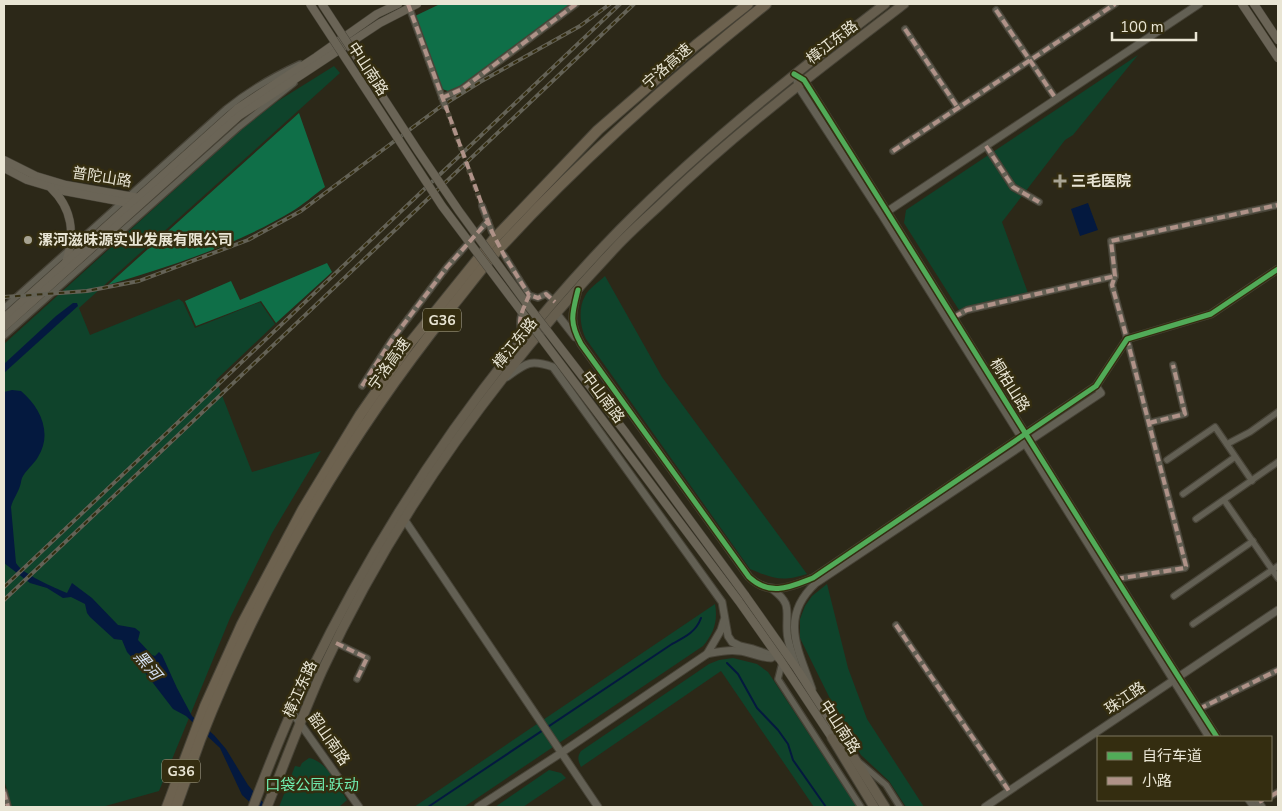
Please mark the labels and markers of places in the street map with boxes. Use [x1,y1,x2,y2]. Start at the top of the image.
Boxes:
place label: 三毛医院 [1071,171,1131,191]
marker: 三毛医院 [1053,174,1067,188]
place label: 漯河滋味源实业发展有限公司 [38,230,233,250]
marker: 漯河滋味源实业发展有限公司 [22,234,34,246]

